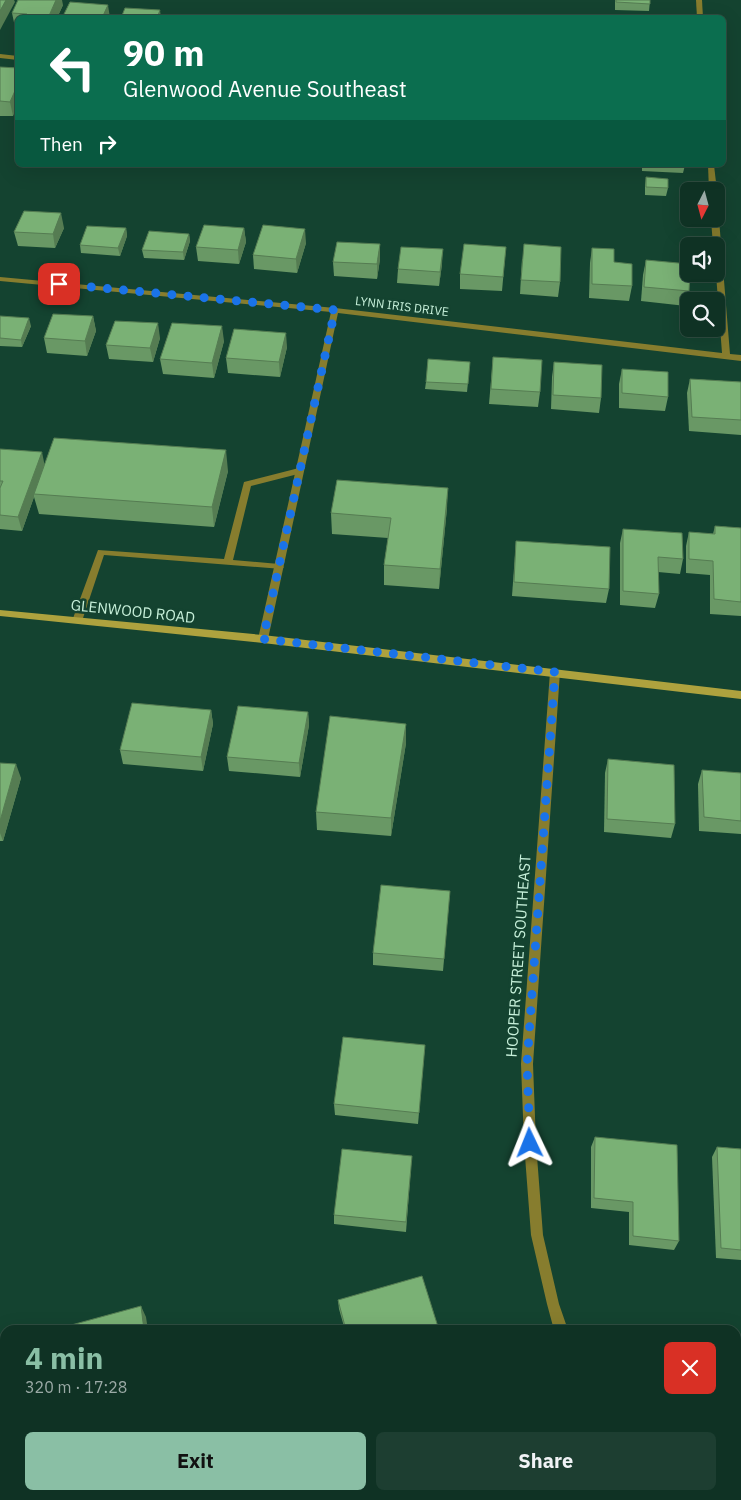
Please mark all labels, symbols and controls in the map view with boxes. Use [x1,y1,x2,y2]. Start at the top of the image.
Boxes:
text: 90 m [123,30,205,76]
icon: left [40,35,105,100]
text: Glenwood Avenue Southeast [123,74,407,103]
icon: right [93,130,121,158]
text: Then [40,132,83,156]
north arrow [680,182,725,228]
map controls [680,182,725,337]
button: sound [680,237,725,282]
pin [38,263,80,305]
icon: arrive [45,270,73,298]
button: search [680,292,725,337]
street label: LYNN IRIS DRIVE [354,293,450,319]
street label: GLENWOOD ROAD [70,595,196,627]
street label: HOOPER STREET SOUTHEAST [501,854,535,1058]
position arrow [503,1116,555,1168]
text: 4 min [25,1338,103,1377]
button: close [664,1342,716,1394]
text: 320 m · 17:28 [25,1377,127,1397]
button: Exit [25,1432,366,1490]
button: Share [376,1432,716,1490]

